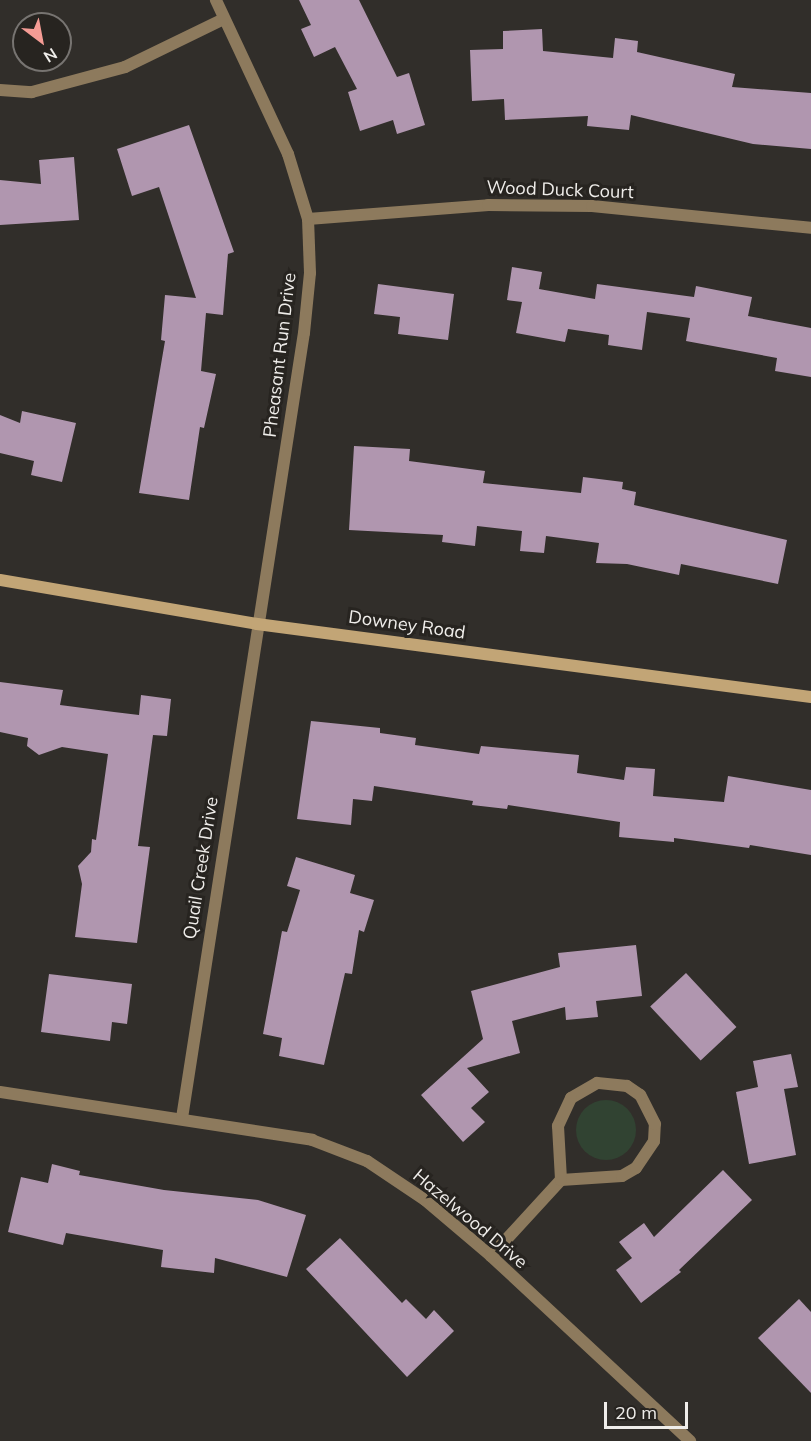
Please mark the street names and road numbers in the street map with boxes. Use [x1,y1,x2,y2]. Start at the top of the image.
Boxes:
street label: Wood Duck Court [486,177,634,203]
street label: Pheasant Run Drive [259,271,301,439]
street label: Downey Road [347,606,467,644]
street label: Quail Creek Drive [179,795,223,941]
street label: Hazelwood Drive [408,1165,532,1273]

